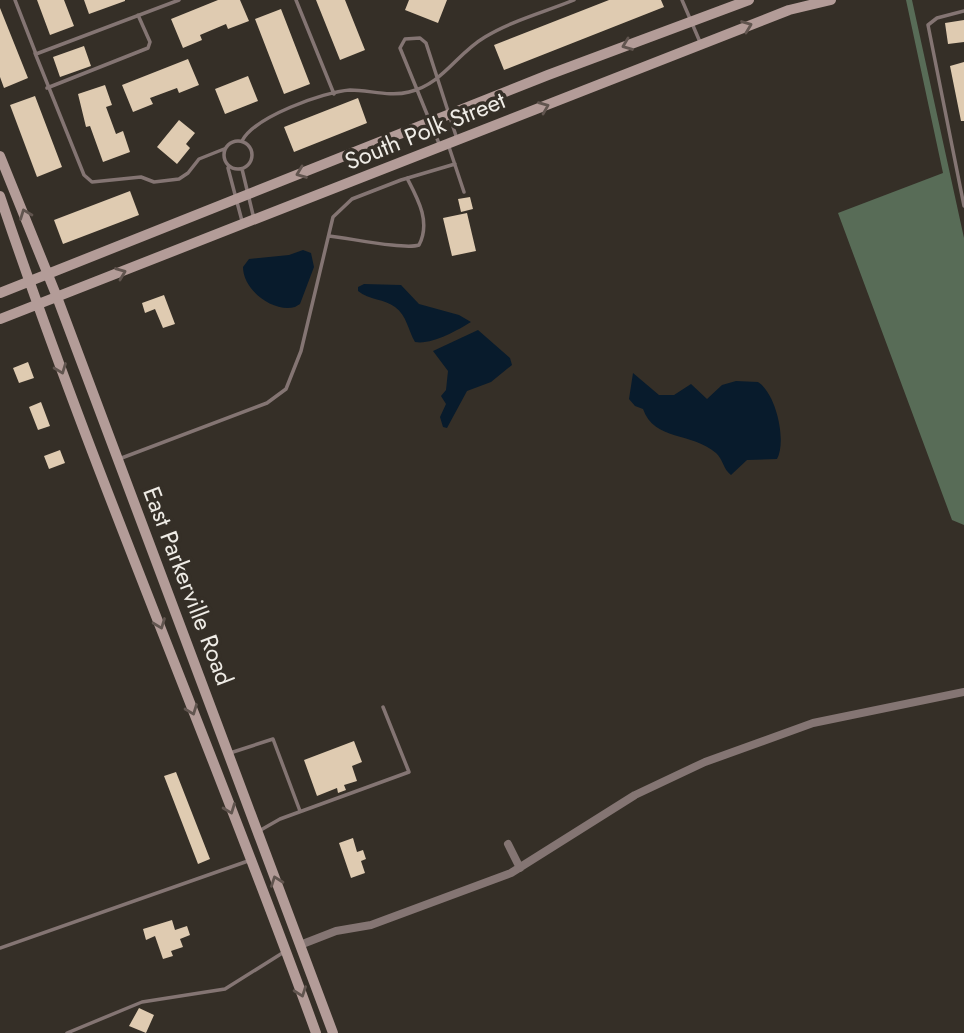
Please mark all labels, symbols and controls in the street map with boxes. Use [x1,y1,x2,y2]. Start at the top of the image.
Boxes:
one-way arrow [741,20,753,34]
one-way arrow [622,36,634,50]
street label: South Polk Street [339,82,511,179]
one-way arrow [537,101,549,115]
one-way arrow [296,164,308,178]
one-way arrow [19,209,33,221]
one-way arrow [114,267,126,281]
one-way arrow [52,362,66,374]
street label: East Parkerville Road [134,481,242,690]
one-way arrow [151,617,165,629]
one-way arrow [184,703,198,715]
one-way arrow [222,802,236,815]
one-way arrow [270,876,284,888]
one-way arrow [293,986,307,998]

